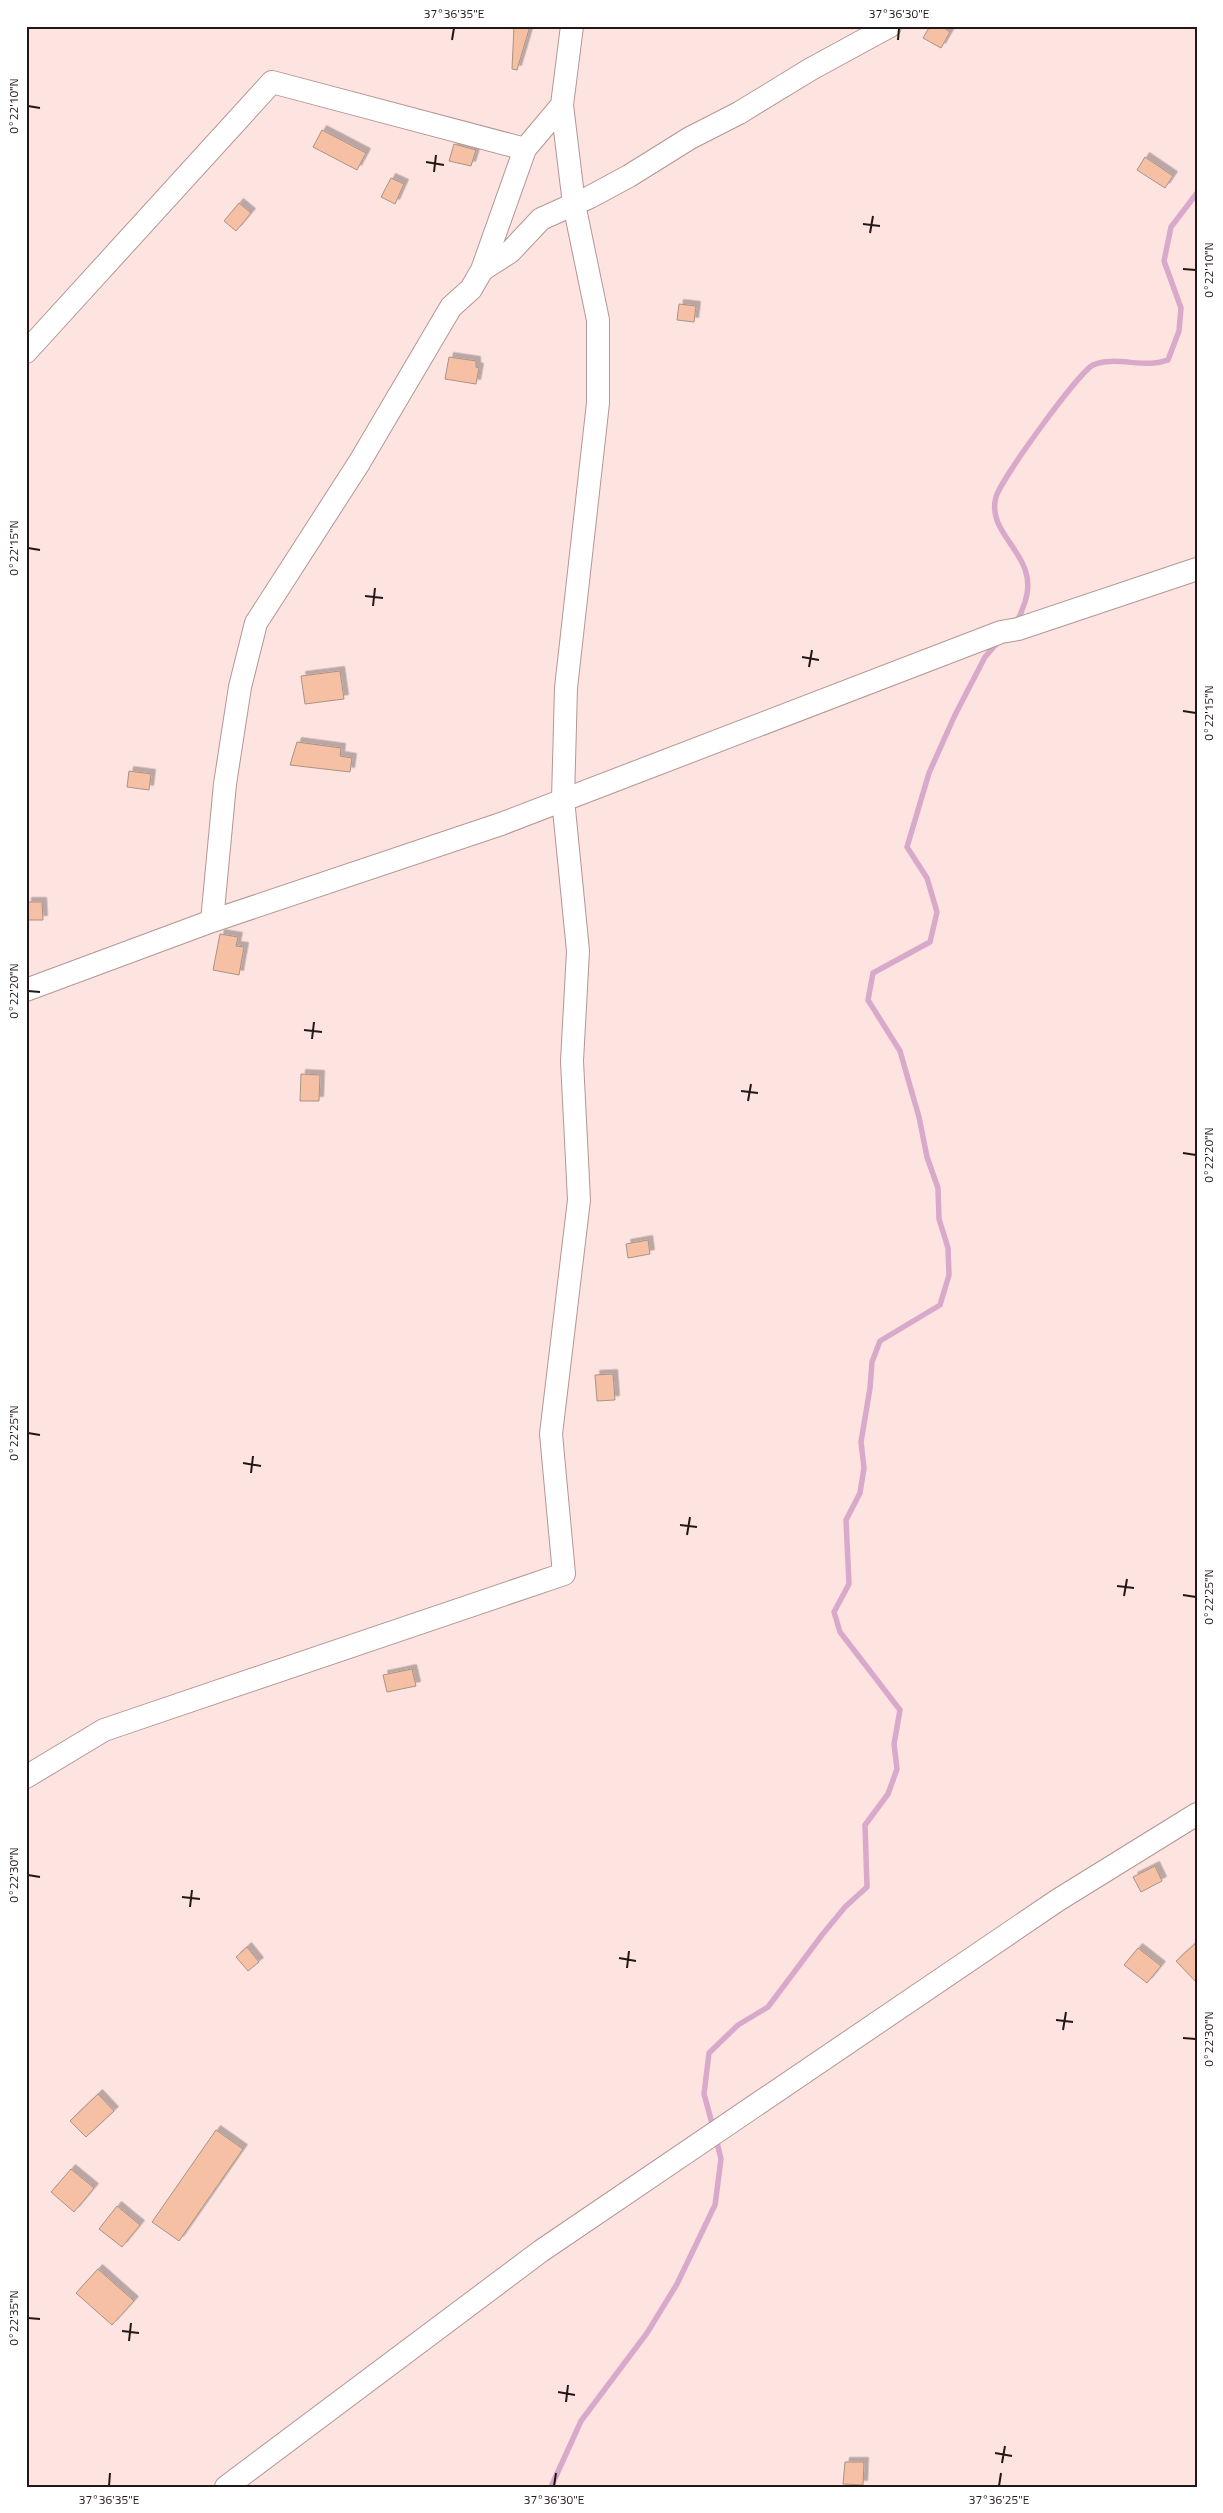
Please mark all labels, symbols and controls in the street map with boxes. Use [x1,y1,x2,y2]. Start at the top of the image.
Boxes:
text: 37°36'35"E [424,4,485,23]
text: 37°36'30"E [869,4,930,23]
text: 0°22'10"N [4,78,23,134]
text: 0°22'10"N [1199,242,1218,298]
text: 0°22'15"N [4,520,23,576]
text: 0°22'15"N [1199,685,1218,741]
text: 0°22'20"N [4,963,23,1019]
text: 0°22'20"N [1199,1127,1218,1183]
text: 0°22'25"N [4,1405,23,1461]
text: 0°22'25"N [1199,1569,1218,1625]
text: 0°22'30"N [4,1847,23,1903]
text: 0°22'30"N [1199,2011,1218,2067]
text: 0°22'35"N [4,2290,23,2346]
text: 37°36'35"E [79,2490,140,2509]
text: 37°36'30"E [524,2490,585,2509]
text: 37°36'25"E [969,2490,1030,2509]

